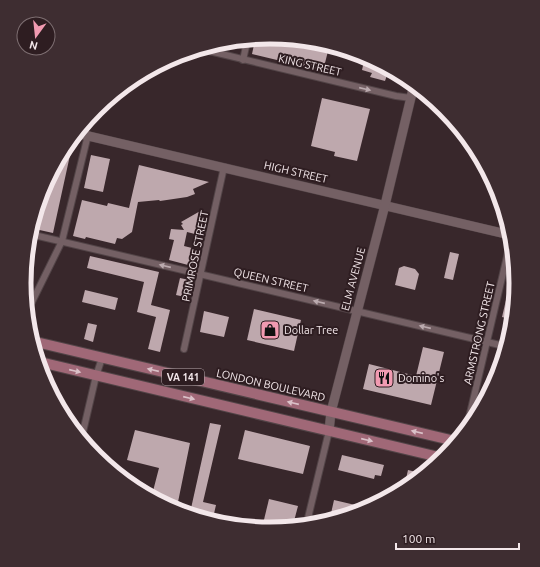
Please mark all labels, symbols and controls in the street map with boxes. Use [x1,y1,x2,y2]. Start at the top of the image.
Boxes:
north arrow [16,16,56,56]
text: N [28,39,39,53]
street label: KING STREET [277,52,343,78]
one-way arrow [359,86,371,92]
street label: HIGH STREET [263,159,329,185]
street label: PRIMROSE STREET [179,209,211,303]
street label: ELM AVENUE [339,246,367,312]
one-way arrow [159,262,171,268]
street label: QUEEN STREET [233,266,309,294]
street label: ARMSTRONG STREET [461,280,497,386]
one-way arrow [313,299,325,305]
shop icon: Dollar Tree [259,319,281,341]
place label: Dollar Tree [284,324,338,336]
one-way arrow [418,324,430,330]
one-way arrow [146,366,159,372]
street label: LONDON BOULEVARD [215,367,327,403]
restaurant icon: Domino's [373,367,395,389]
one-way arrow [69,368,81,374]
road number: VA 141 [162,369,204,385]
place label: Domino's [398,372,445,384]
one-way arrow [183,395,195,401]
one-way arrow [287,399,299,405]
one-way arrow [411,429,423,435]
one-way arrow [361,437,373,443]
scale bar [396,525,519,551]
text: 100 m [402,532,435,545]

